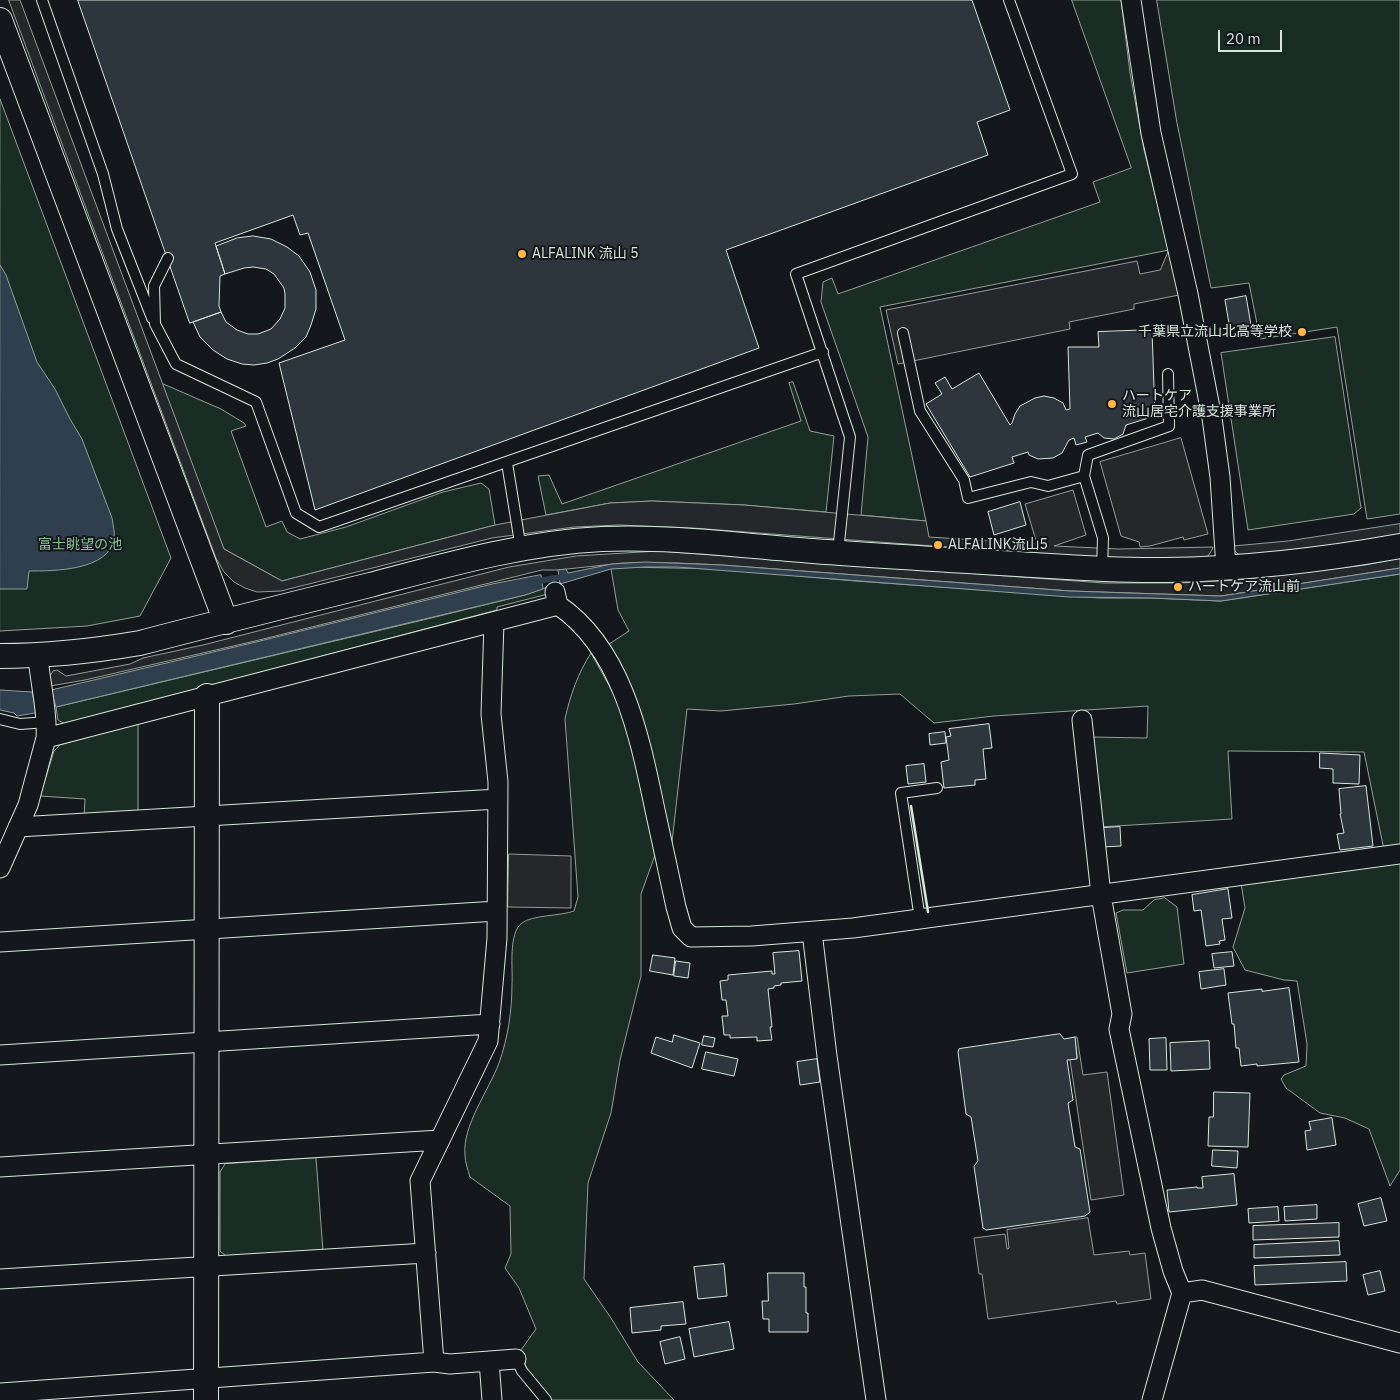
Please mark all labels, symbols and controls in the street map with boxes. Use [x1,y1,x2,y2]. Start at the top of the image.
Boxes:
scale bar [1220,20,1284,52]
text: 20 m [1226,29,1261,48]
place label: ALFALINK 流山 5 [532,246,639,262]
marker: ALFALINK 流山 5 [516,248,528,260]
place label: 千葉県立流山北高等学校 [1138,324,1292,340]
marker: 千葉県立流山北高等学校 [1296,326,1308,338]
place label: ハートケア 流山居宅介護支援事業所 [1122,388,1276,421]
marker: ハートケア 流山居宅介護支援事業所 [1106,398,1118,410]
park label: 富士眺望の池 [38,537,122,553]
place label: ALFALINK流山5 [948,537,1048,553]
marker: ALFALINK流山5 [932,539,944,551]
place label: ハートケア流山前 [1188,579,1300,595]
marker: ハートケア流山前 [1172,581,1184,593]

